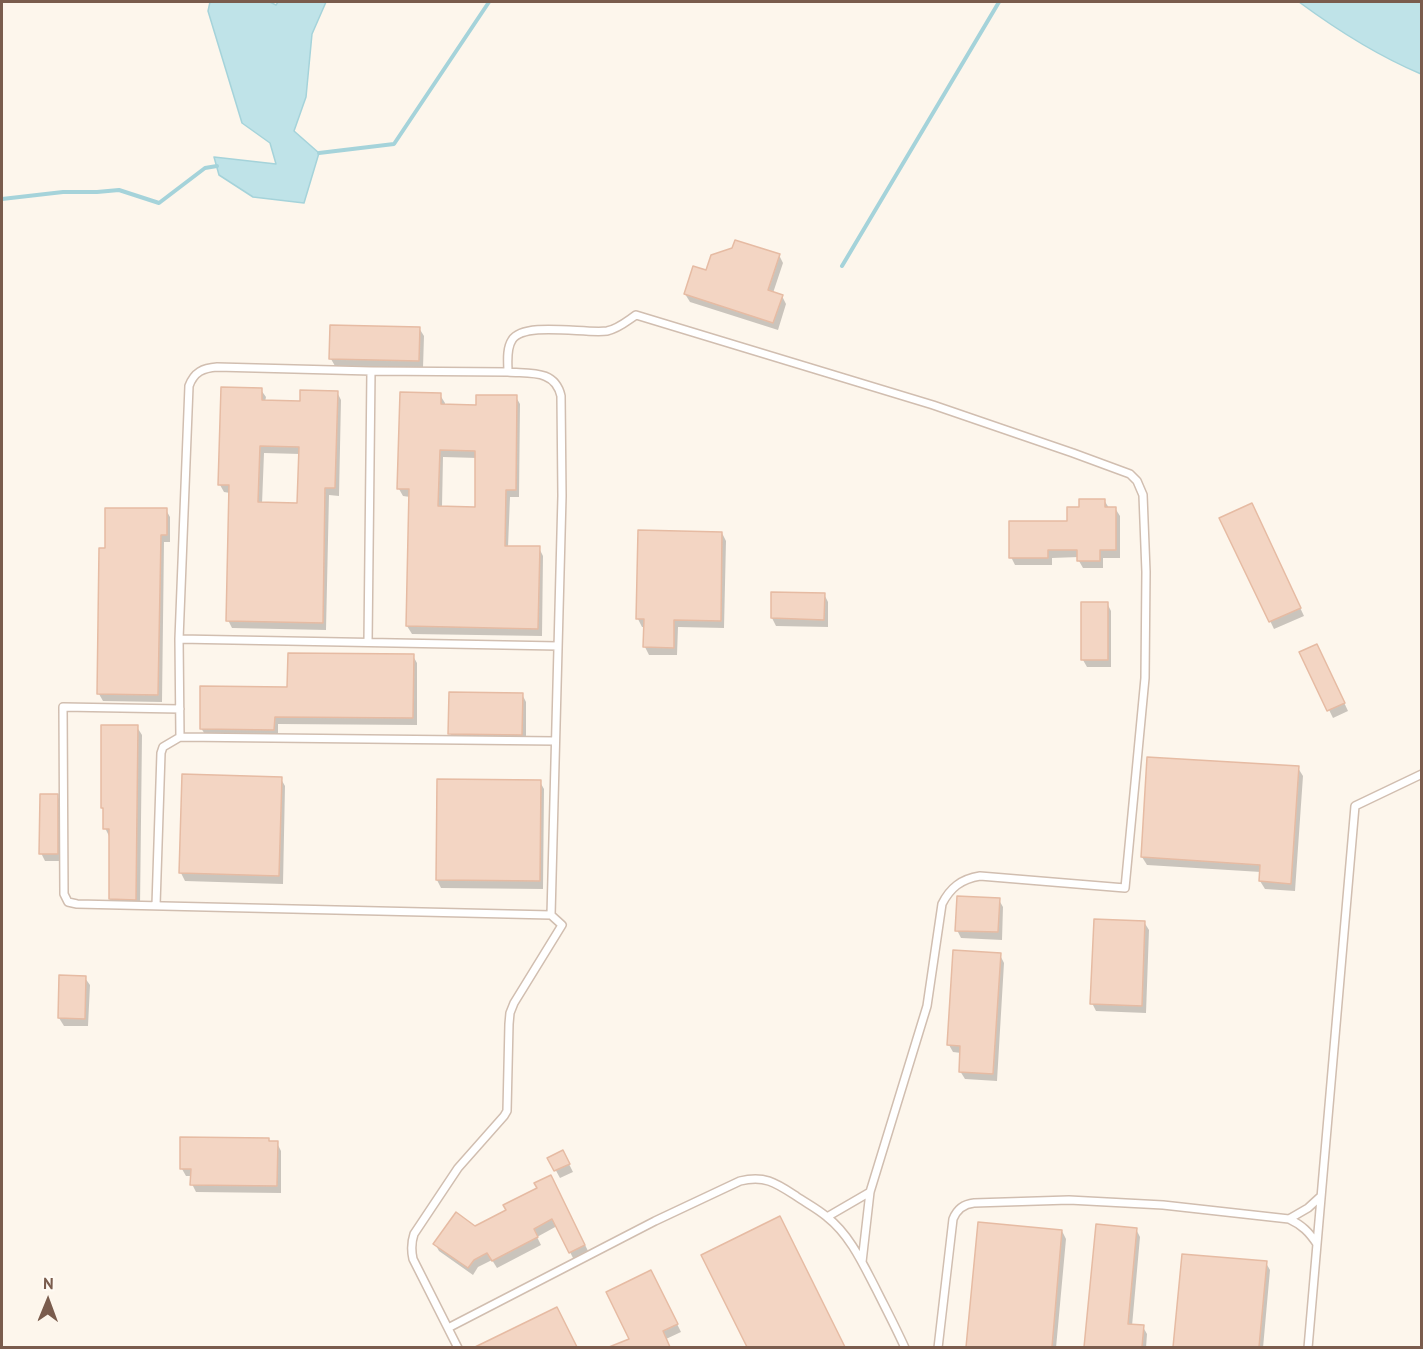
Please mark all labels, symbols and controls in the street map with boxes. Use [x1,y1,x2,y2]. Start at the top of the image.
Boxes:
north arrow [18,1271,78,1331]
text: N [43,1273,54,1293]

